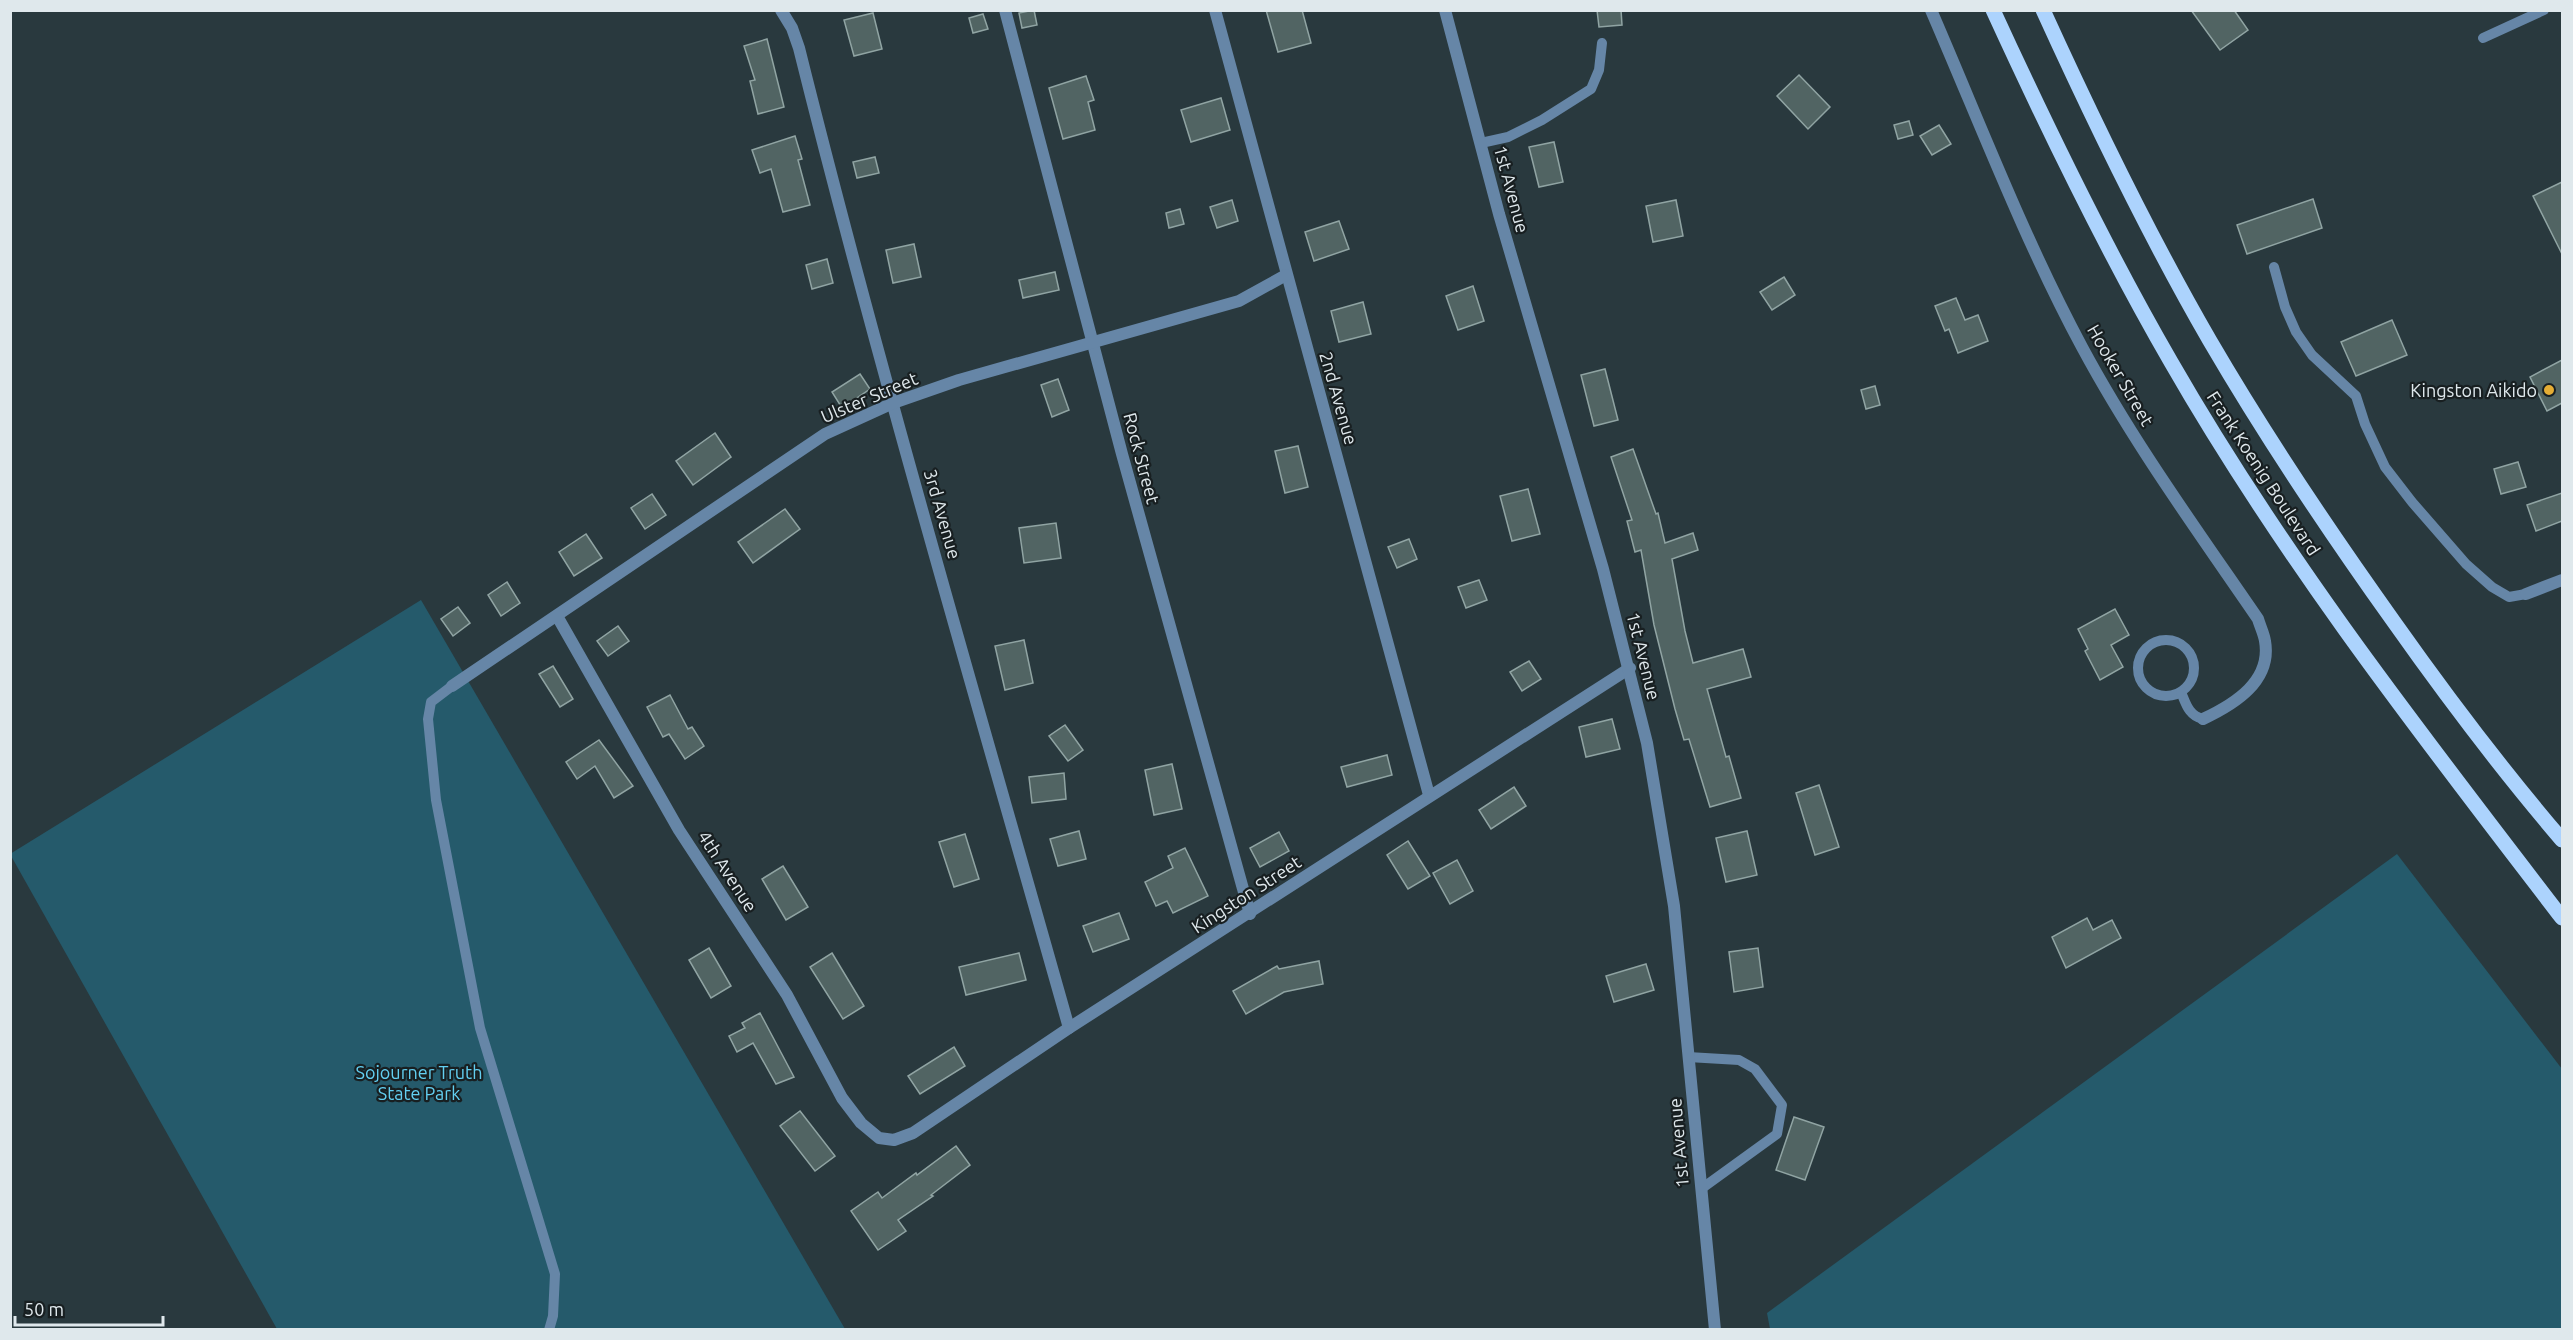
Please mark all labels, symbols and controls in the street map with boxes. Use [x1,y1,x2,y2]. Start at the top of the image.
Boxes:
street label: 1st Avenue [1491,143,1533,235]
street label: Hooker Street [2084,321,2158,429]
street label: 2nd Avenue [1316,349,1362,447]
street label: Ulster Street [818,368,920,426]
place label: Kingston Aikido [2410,380,2537,400]
marker: Kingston Aikido [2542,383,2556,397]
street label: Frank Koenig Boulevard [2204,387,2324,559]
street label: Rock Street [1120,410,1164,506]
street label: 3rd Avenue [921,467,965,561]
street label: 1st Avenue [1623,610,1665,702]
street label: 4th Avenue [694,827,762,915]
street label: Kingston Street [1188,851,1304,937]
park label: Sojourner Truth State Park [356,1062,482,1103]
street label: 1st Avenue [1664,1097,1692,1189]
scale bar [15,1289,164,1327]
text: 50 m [24,1299,64,1319]

